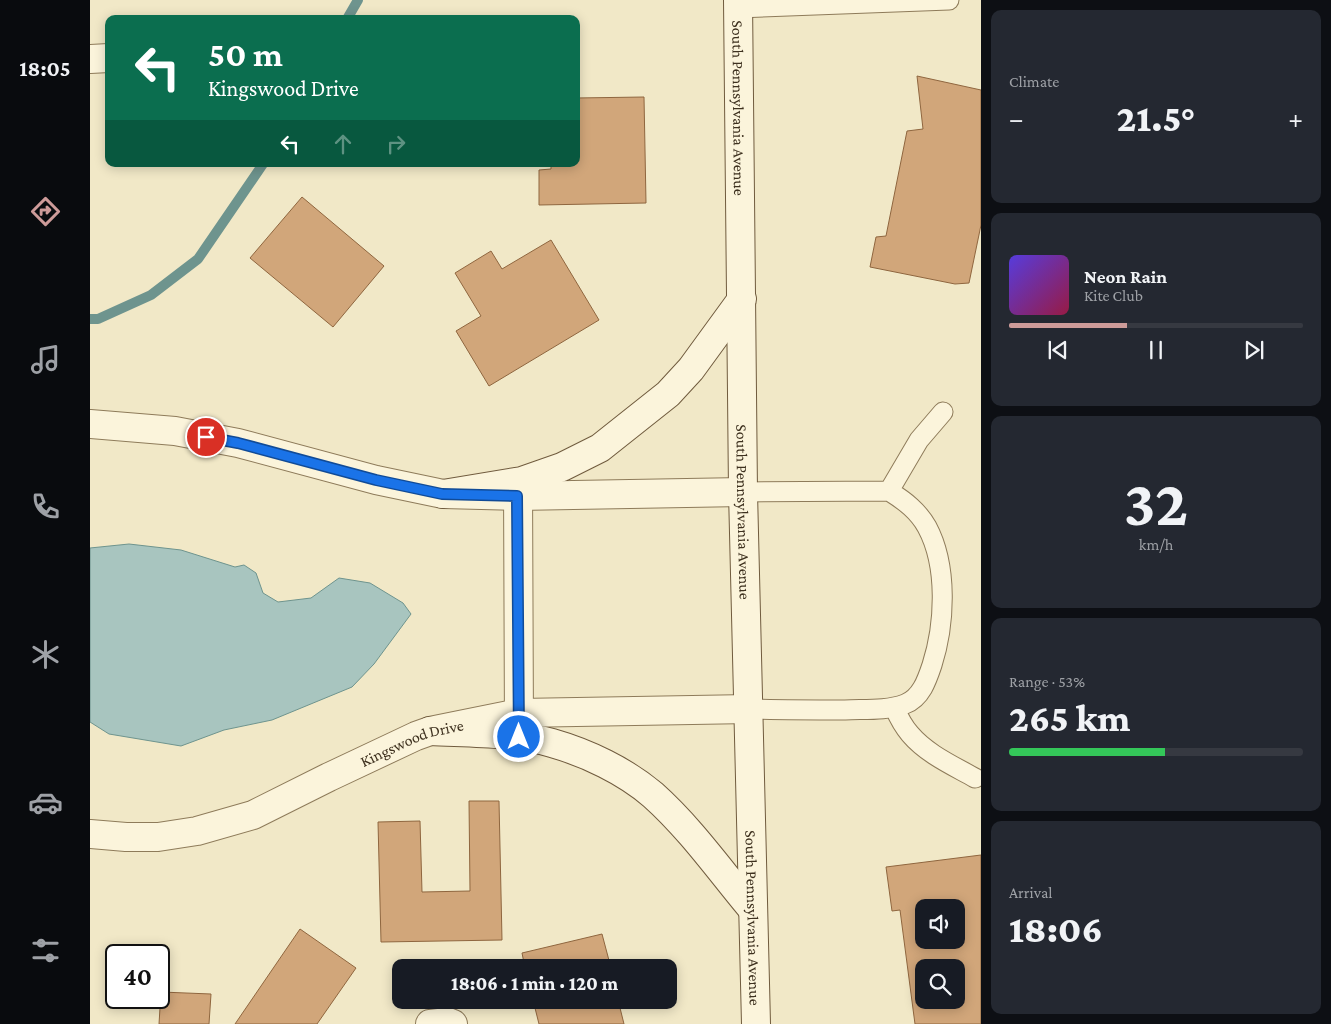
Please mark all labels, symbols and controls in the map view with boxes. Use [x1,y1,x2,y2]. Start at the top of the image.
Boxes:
street label: South Pennsylvania Avenue [729,20,748,196]
icon: left [125,35,190,100]
text: 50 m [208,35,283,74]
text: 18:05 [19,56,71,81]
text: Climate [1009,73,1059,90]
text: Kingswood Drive [208,76,359,101]
text: 21.5° [1116,97,1196,139]
text: − [1009,103,1024,134]
text: + [1288,103,1303,134]
icon: left [276,130,304,158]
icon: ahead [329,130,357,158]
icon: right [382,130,410,158]
icon: directions [28,194,63,229]
text: Neon Rain [1084,266,1167,287]
text: Kite Club [1084,287,1143,304]
icon: previous [1044,336,1072,364]
icon: pause [1142,336,1170,364]
icon: next [1240,336,1268,364]
icon: music [28,342,63,377]
pin [185,416,227,458]
icon: arrive [192,423,220,451]
street label: South Pennsylvania Avenue [734,424,754,600]
text: 32 [1124,467,1188,539]
icon: phone [28,489,63,524]
text: km/h [1139,536,1173,553]
icon: climate [28,637,63,672]
text: Range · 53% [1009,673,1085,690]
text: 265 km [1009,697,1130,739]
position arrow [492,710,544,762]
street label: Kingswood Drive [357,716,465,770]
icon: car [28,785,63,820]
street label: South Pennsylvania Avenue [743,830,764,1006]
text: Arrival [1009,884,1053,901]
map controls [915,899,965,1009]
button: sound [915,899,965,949]
text: 18:06 [1009,908,1103,950]
icon: filters [28,933,63,968]
speed limit sign: 40 [105,944,170,1009]
button: search [915,959,965,1009]
text: 18:06 · 1 min · 120 m [451,973,618,994]

